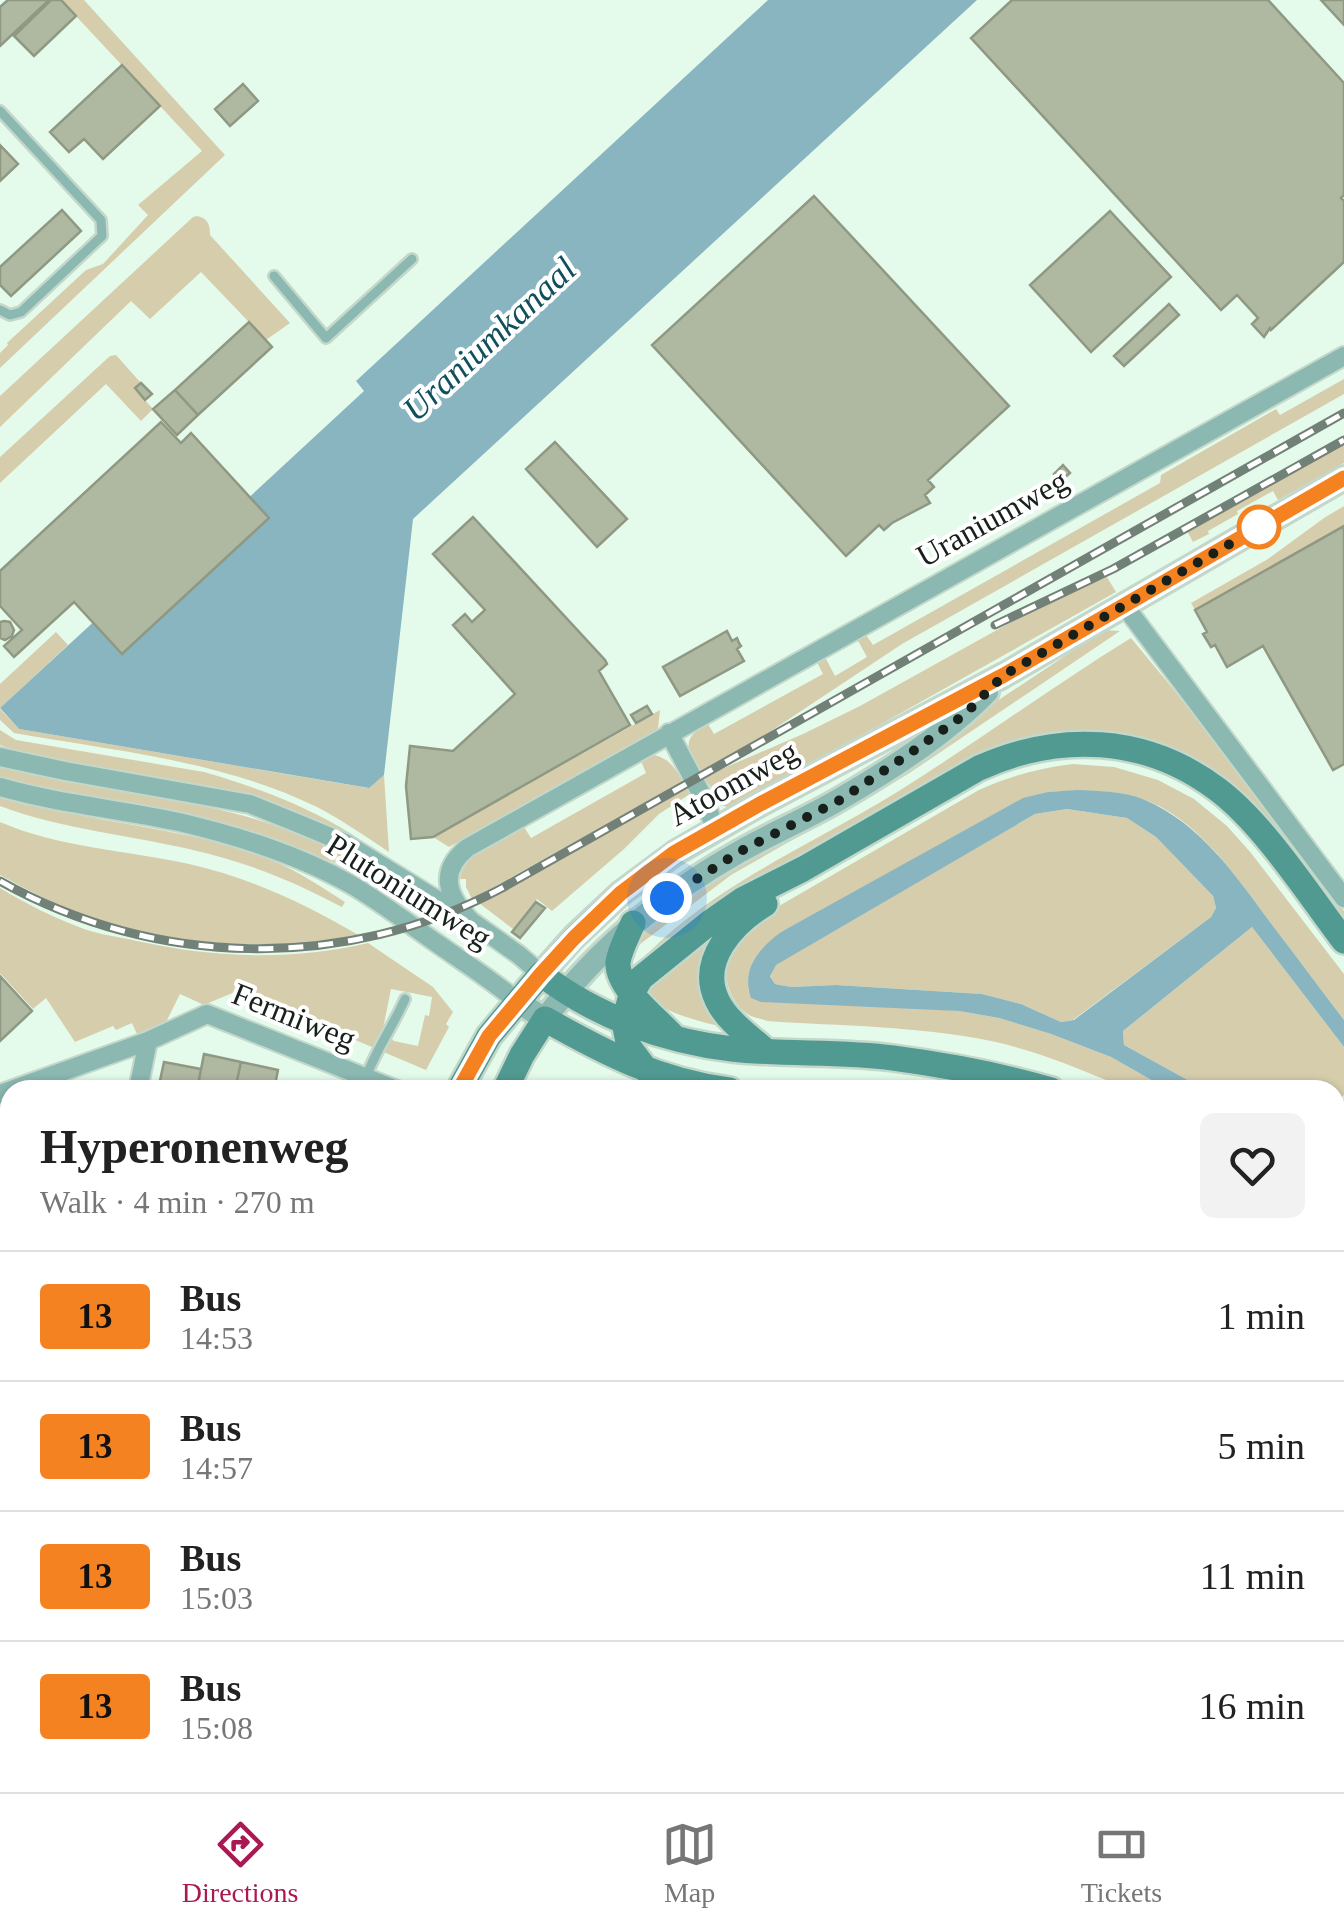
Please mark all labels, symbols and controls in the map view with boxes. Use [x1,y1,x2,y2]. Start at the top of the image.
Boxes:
water label: Uraniumkanaal [395,250,584,429]
street label: Uraniumweg [910,462,1074,574]
unlabelled marker [1238,506,1280,548]
street label: Atoomweg [662,733,804,833]
street label: Plutoniumweg [320,826,498,956]
your location [642,873,692,923]
street label: Fermiweg [227,975,361,1057]
button: heart [1200,1113,1305,1218]
text: Hyperonenweg [40,1120,348,1173]
text: Walk · 4 min · 270 m [40,1184,315,1220]
text: Bus [180,1277,241,1319]
text: 1 min [1217,1295,1305,1337]
text: 13 [78,1297,113,1336]
text: 14:53 [180,1320,253,1356]
text: Bus [180,1407,241,1449]
text: 5 min [1217,1425,1305,1467]
text: 13 [78,1427,113,1466]
text: 14:57 [180,1450,253,1486]
text: Bus [180,1537,241,1579]
text: 11 min [1200,1555,1305,1597]
text: 13 [78,1557,113,1596]
text: 15:03 [180,1580,253,1616]
text: Bus [180,1667,241,1709]
text: 16 min [1198,1685,1305,1727]
text: 13 [78,1687,113,1726]
text: 15:08 [180,1710,253,1746]
tab: Directions [182,1817,298,1909]
tab: Map [662,1817,717,1909]
tab: Tickets [1081,1817,1162,1909]

